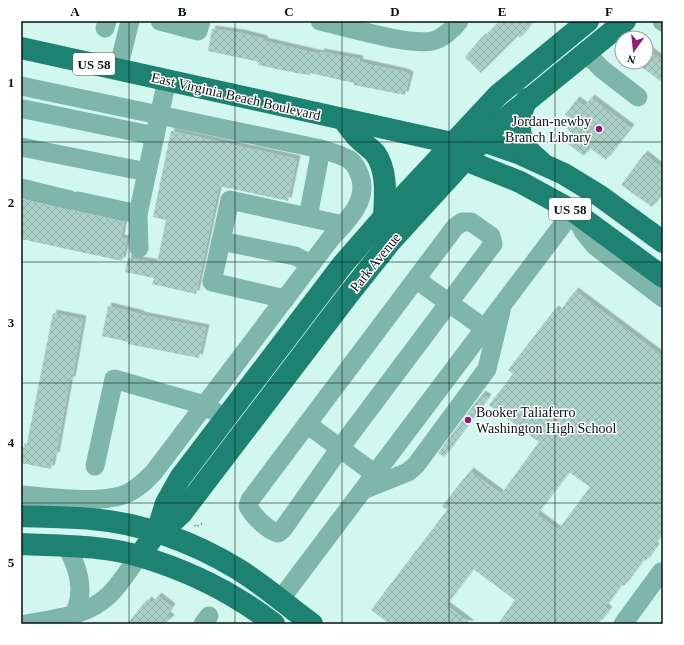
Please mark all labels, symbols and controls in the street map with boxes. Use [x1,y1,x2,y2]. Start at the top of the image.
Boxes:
text: A [70,4,80,19]
text: B [178,4,187,19]
text: C [284,4,294,19]
text: D [390,4,400,19]
text: E [498,4,506,19]
text: F [605,4,613,19]
north arrow [614,30,654,70]
road number: US 58 [73,53,115,75]
text: N [626,53,637,66]
street label: East Virginia Beach Boulevard [150,70,322,123]
text: 1 [8,75,14,90]
place label: Jordan-newby Branch Library [505,114,591,145]
marker: Jordan-newby Branch Library [594,124,604,134]
text: 2 [8,195,14,210]
road number: US 58 [549,198,591,220]
street label: Park Avenue [347,230,404,295]
text: 3 [8,315,15,330]
place label: Booker Taliaferro Washington High School [476,405,617,436]
marker: Booker Taliaferro Washington High School [463,415,473,425]
text: 4 [8,435,15,450]
text: 5 [8,555,15,570]

